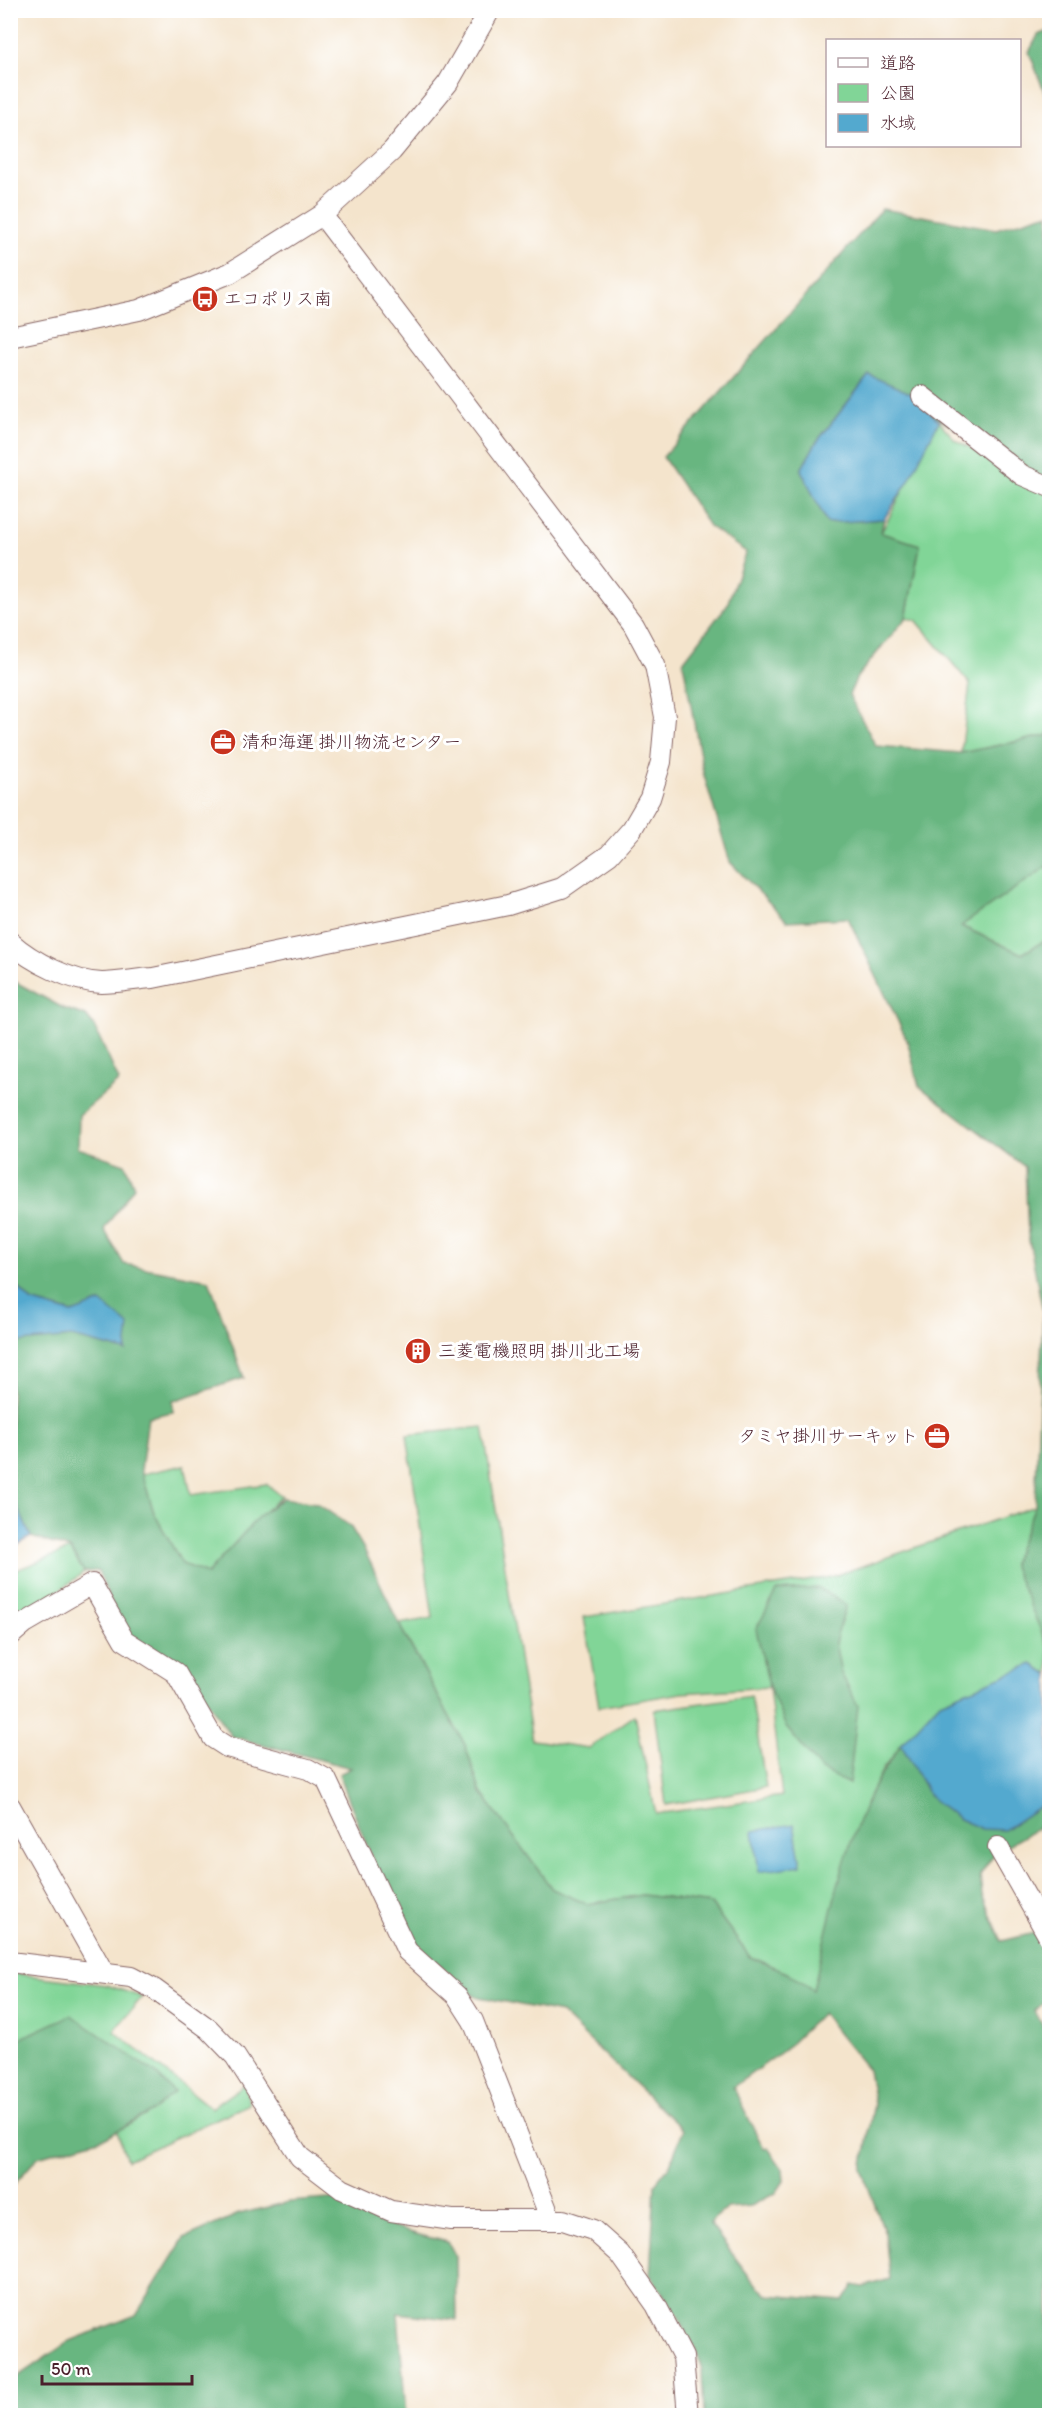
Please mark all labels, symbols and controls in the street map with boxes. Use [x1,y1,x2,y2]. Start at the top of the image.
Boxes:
legend [826,39,1021,147]
text: 道路 [880,52,916,74]
text: 公園 [880,82,916,104]
text: 水域 [880,112,916,134]
bus stop icon: エコポリス南 [190,284,220,314]
place label: エコポリス南 [224,288,332,310]
office icon: 清和海運 掛川物流センター [208,727,238,757]
place label: 清和海運 掛川物流センター [242,731,461,753]
building icon: 三菱電機照明 掛川北工場 [403,1336,433,1366]
place label: 三菱電機照明 掛川北工場 [438,1340,640,1362]
office icon: タミヤ掛川サーキット [922,1421,952,1451]
place label: タミヤ掛川サーキット [738,1425,918,1447]
scale bar [42,2348,192,2386]
text: 50 m [51,2358,91,2380]

